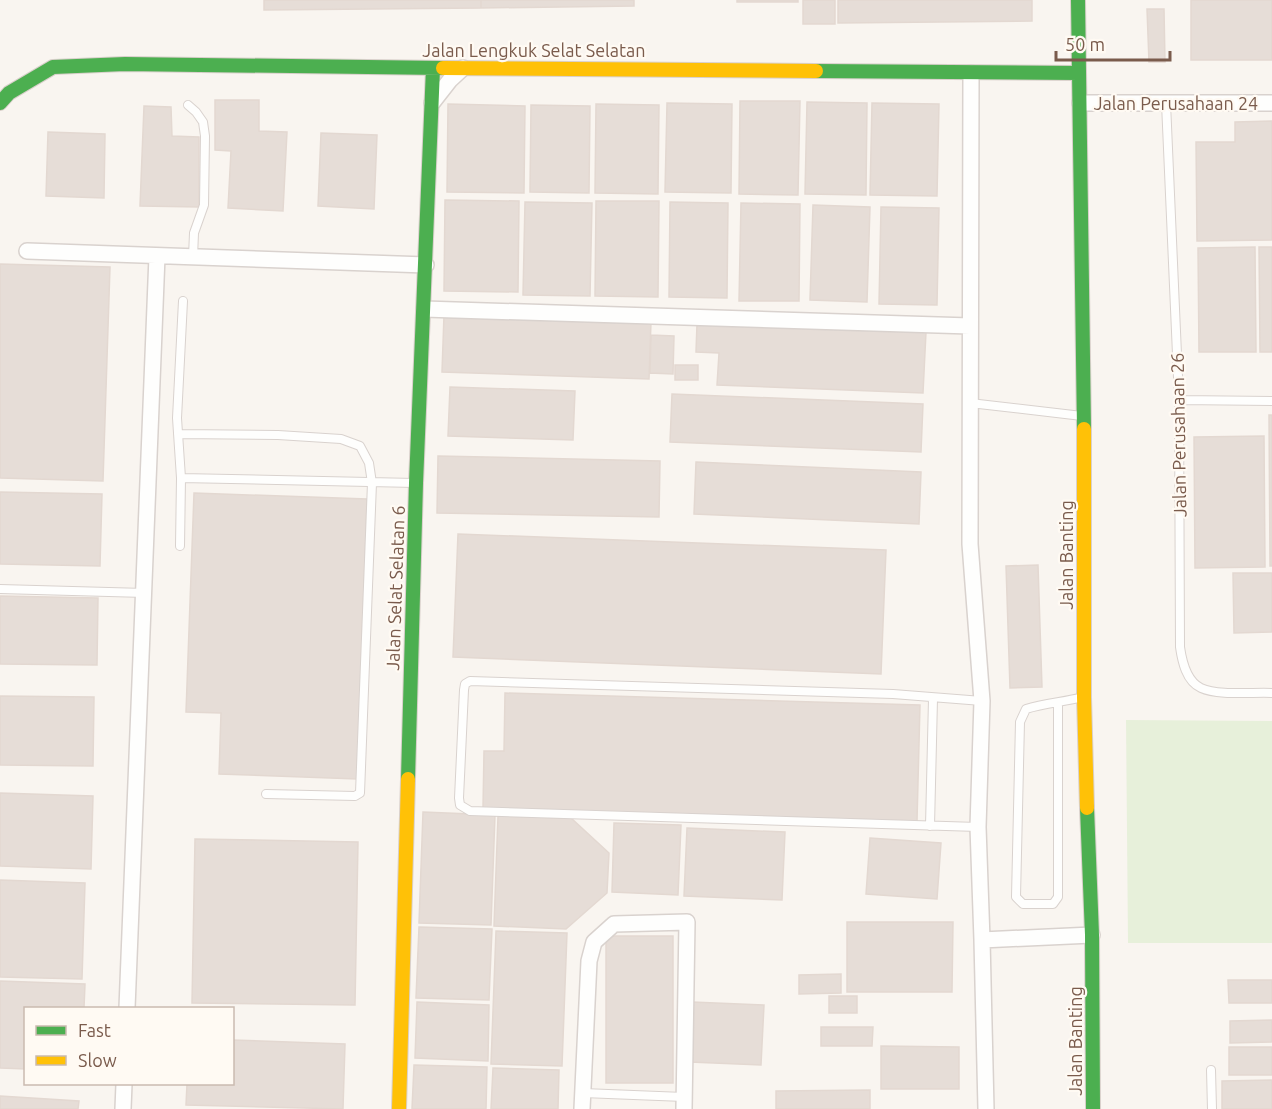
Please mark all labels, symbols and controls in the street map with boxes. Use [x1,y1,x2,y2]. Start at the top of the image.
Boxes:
scale bar [1056,24,1170,62]
text: 50 m [1065,34,1105,54]
street label: Jalan Lengkuk Selat Selatan [422,40,646,60]
street label: Jalan Perusahaan 24 [1094,93,1258,113]
street label: Jalan Perusahaan 26 [1167,353,1189,517]
street label: Jalan Banting [1056,500,1076,610]
street label: Jalan Selat Selatan 6 [382,505,408,671]
street label: Jalan Banting [1065,986,1085,1096]
legend [24,1007,234,1085]
text: Fast [78,1020,111,1040]
text: Slow [78,1050,117,1070]

